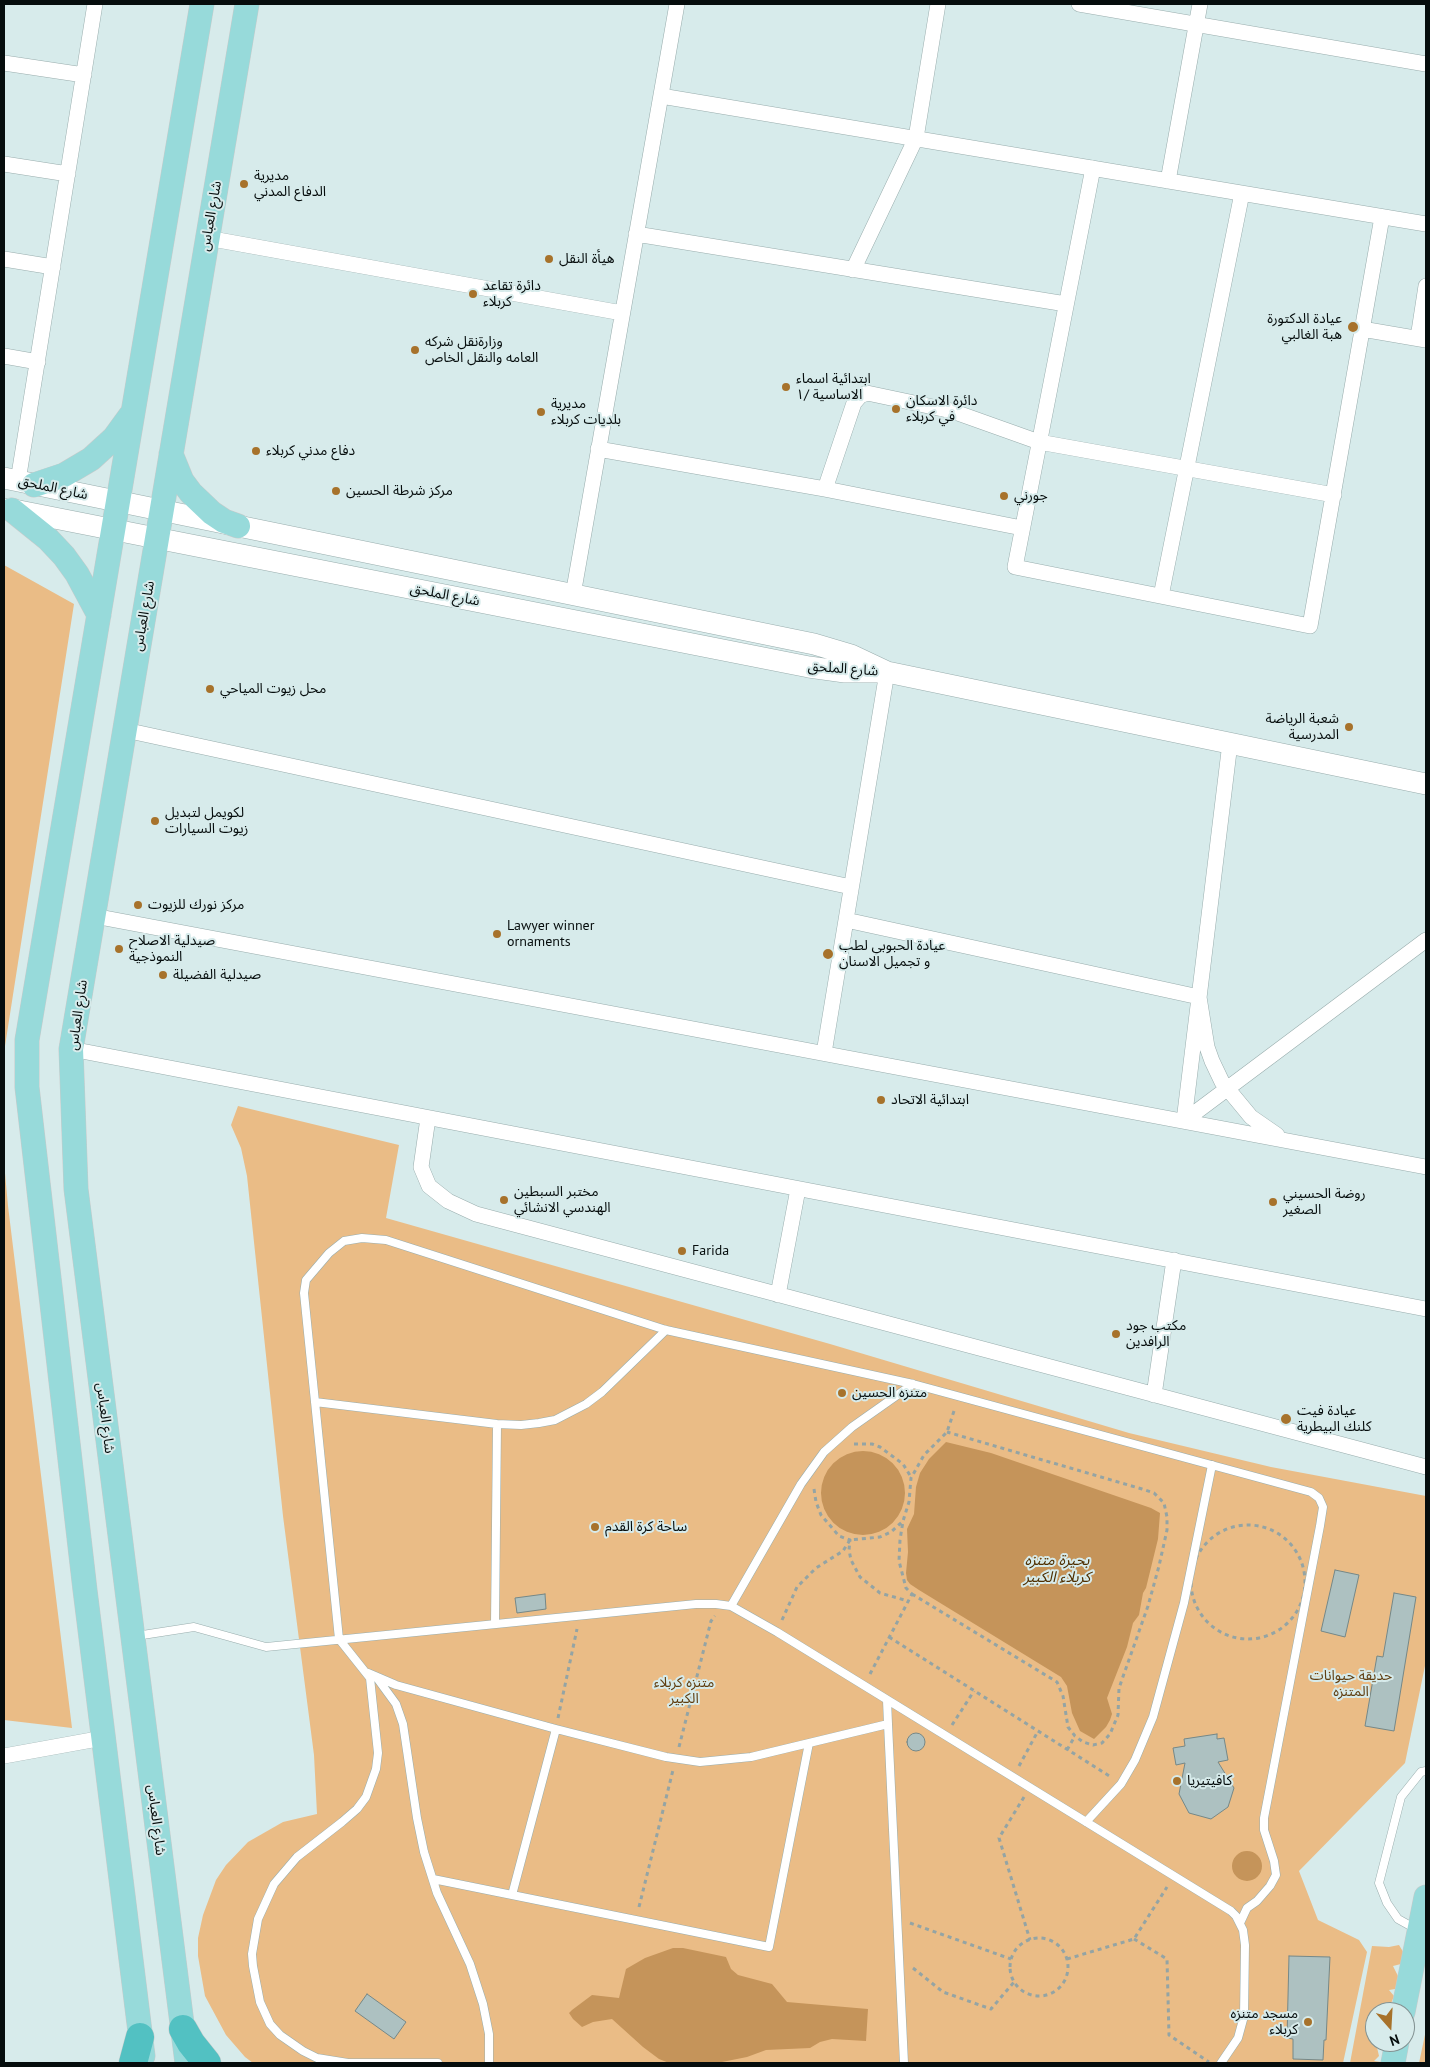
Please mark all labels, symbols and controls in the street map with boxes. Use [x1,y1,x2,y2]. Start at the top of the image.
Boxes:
place label: مديرية الدفاع المدني [254,168,326,200]
marker: مديرية الدفاع المدني [238,178,250,190]
street label: شارع العباس [197,180,225,252]
place label: هيأة النقل [559,251,615,267]
marker: هيأة النقل [543,253,555,265]
place label: دائرة تقاعد كربلاء [483,278,541,310]
marker: دائرة تقاعد كربلاء [467,288,479,300]
place label: عيادة الدكتورة هبة الغالبي [1267,311,1342,344]
marker: عيادة الدكتورة هبة الغالبي [1346,320,1360,334]
place label: وزارةنقل شركه العامه والنقل الخاص [425,334,538,367]
marker: وزارةنقل شركه العامه والنقل الخاص [409,344,421,356]
place label: ابتدائية اسماء الاساسية /١ [796,371,871,404]
marker: ابتدائية اسماء الاساسية /١ [780,381,792,393]
place label: دائرة الاسكان في كربلاء [906,393,977,426]
place label: مديرية بلديات كربلاء [551,396,621,428]
marker: دائرة الاسكان في كربلاء [890,403,902,415]
marker: مديرية بلديات كربلاء [535,406,547,418]
place label: دفاع مدني كربلاء [266,443,355,459]
marker: دفاع مدني كربلاء [250,445,262,457]
street label: شارع الملحق [17,472,89,504]
place label: مركز شرطة الحسين [346,483,453,499]
marker: مركز شرطة الحسين [330,485,342,497]
place label: جورني [1014,488,1048,504]
marker: جورني [998,490,1010,502]
street label: شارع العباس [130,580,158,652]
street label: شارع الملحق [409,580,481,610]
street label: شارع الملحق [807,658,879,680]
place label: محل زيوت المياحي [220,681,326,697]
marker: محل زيوت المياحي [204,683,216,695]
place label: شعبة الرياضة المدرسية [1266,711,1339,744]
marker: شعبة الرياضة المدرسية [1343,721,1355,733]
place label: لكويمل لتبديل زيوت السيارات [165,805,248,838]
marker: لكويمل لتبديل زيوت السيارات [149,815,161,827]
place label: مركز نورك للزيوت [148,897,244,913]
marker: مركز نورك للزيوت [132,899,144,911]
place label: Lawyer winner ornaments [507,918,594,950]
marker: Lawyer winner ornaments [491,928,503,940]
place label: صيدلية الاصلاح النموذجية [129,933,215,966]
place label: عيادة الحبوبي لطب و تجميل الاسنان [839,938,945,970]
marker: صيدلية الاصلاح النموذجية [113,943,125,955]
marker: عيادة الحبوبي لطب و تجميل الاسنان [821,947,835,961]
place label: صيدلية الفضيلة [173,967,261,983]
marker: صيدلية الفضيلة [157,969,169,981]
street label: شارع العباس [65,979,91,1051]
place label: ابتدائية الاتحاد [891,1092,969,1108]
marker: ابتدائية الاتحاد [875,1094,887,1106]
place label: مختبر السبطين الهندسي الانشائي [514,1184,611,1216]
place label: روضة الحسيني الصغير [1283,1186,1366,1218]
marker: مختبر السبطين الهندسي الانشائي [498,1194,510,1206]
marker: روضة الحسيني الصغير [1267,1196,1279,1208]
place label: Farida [692,1243,729,1259]
marker: Farida [676,1245,688,1257]
place label: مكتب جود الرافدين [1126,1318,1186,1350]
marker: مكتب جود الرافدين [1110,1328,1122,1340]
street label: شارع العباس [92,1382,118,1454]
place label: متنزه الحسين [852,1385,927,1401]
marker: متنزه الحسين [836,1387,848,1399]
place label: عيادة فيت كلنك البيطرية [1297,1403,1371,1435]
marker: عيادة فيت كلنك البيطرية [1279,1412,1293,1426]
place label: ساحة كرة القدم [605,1519,687,1535]
marker: ساحة كرة القدم [589,1521,601,1533]
water label: بحيرة متنزه كربلاء الكبير [1024,1552,1090,1587]
park label: حديقة حيوانات المتنزه [1310,1668,1392,1700]
park label: متنزه كربلاء الكبير [654,1675,714,1708]
place label: كافيتيريا [1187,1773,1232,1789]
marker: كافيتيريا [1171,1775,1183,1787]
street label: شارع العباس [143,1784,169,1856]
north arrow [1365,2002,1415,2052]
place label: مسجد متنزه كربلاء [1231,2006,1298,2038]
marker: مسجد متنزه كربلاء [1302,2016,1314,2028]
text: N [1387,2030,1402,2050]

